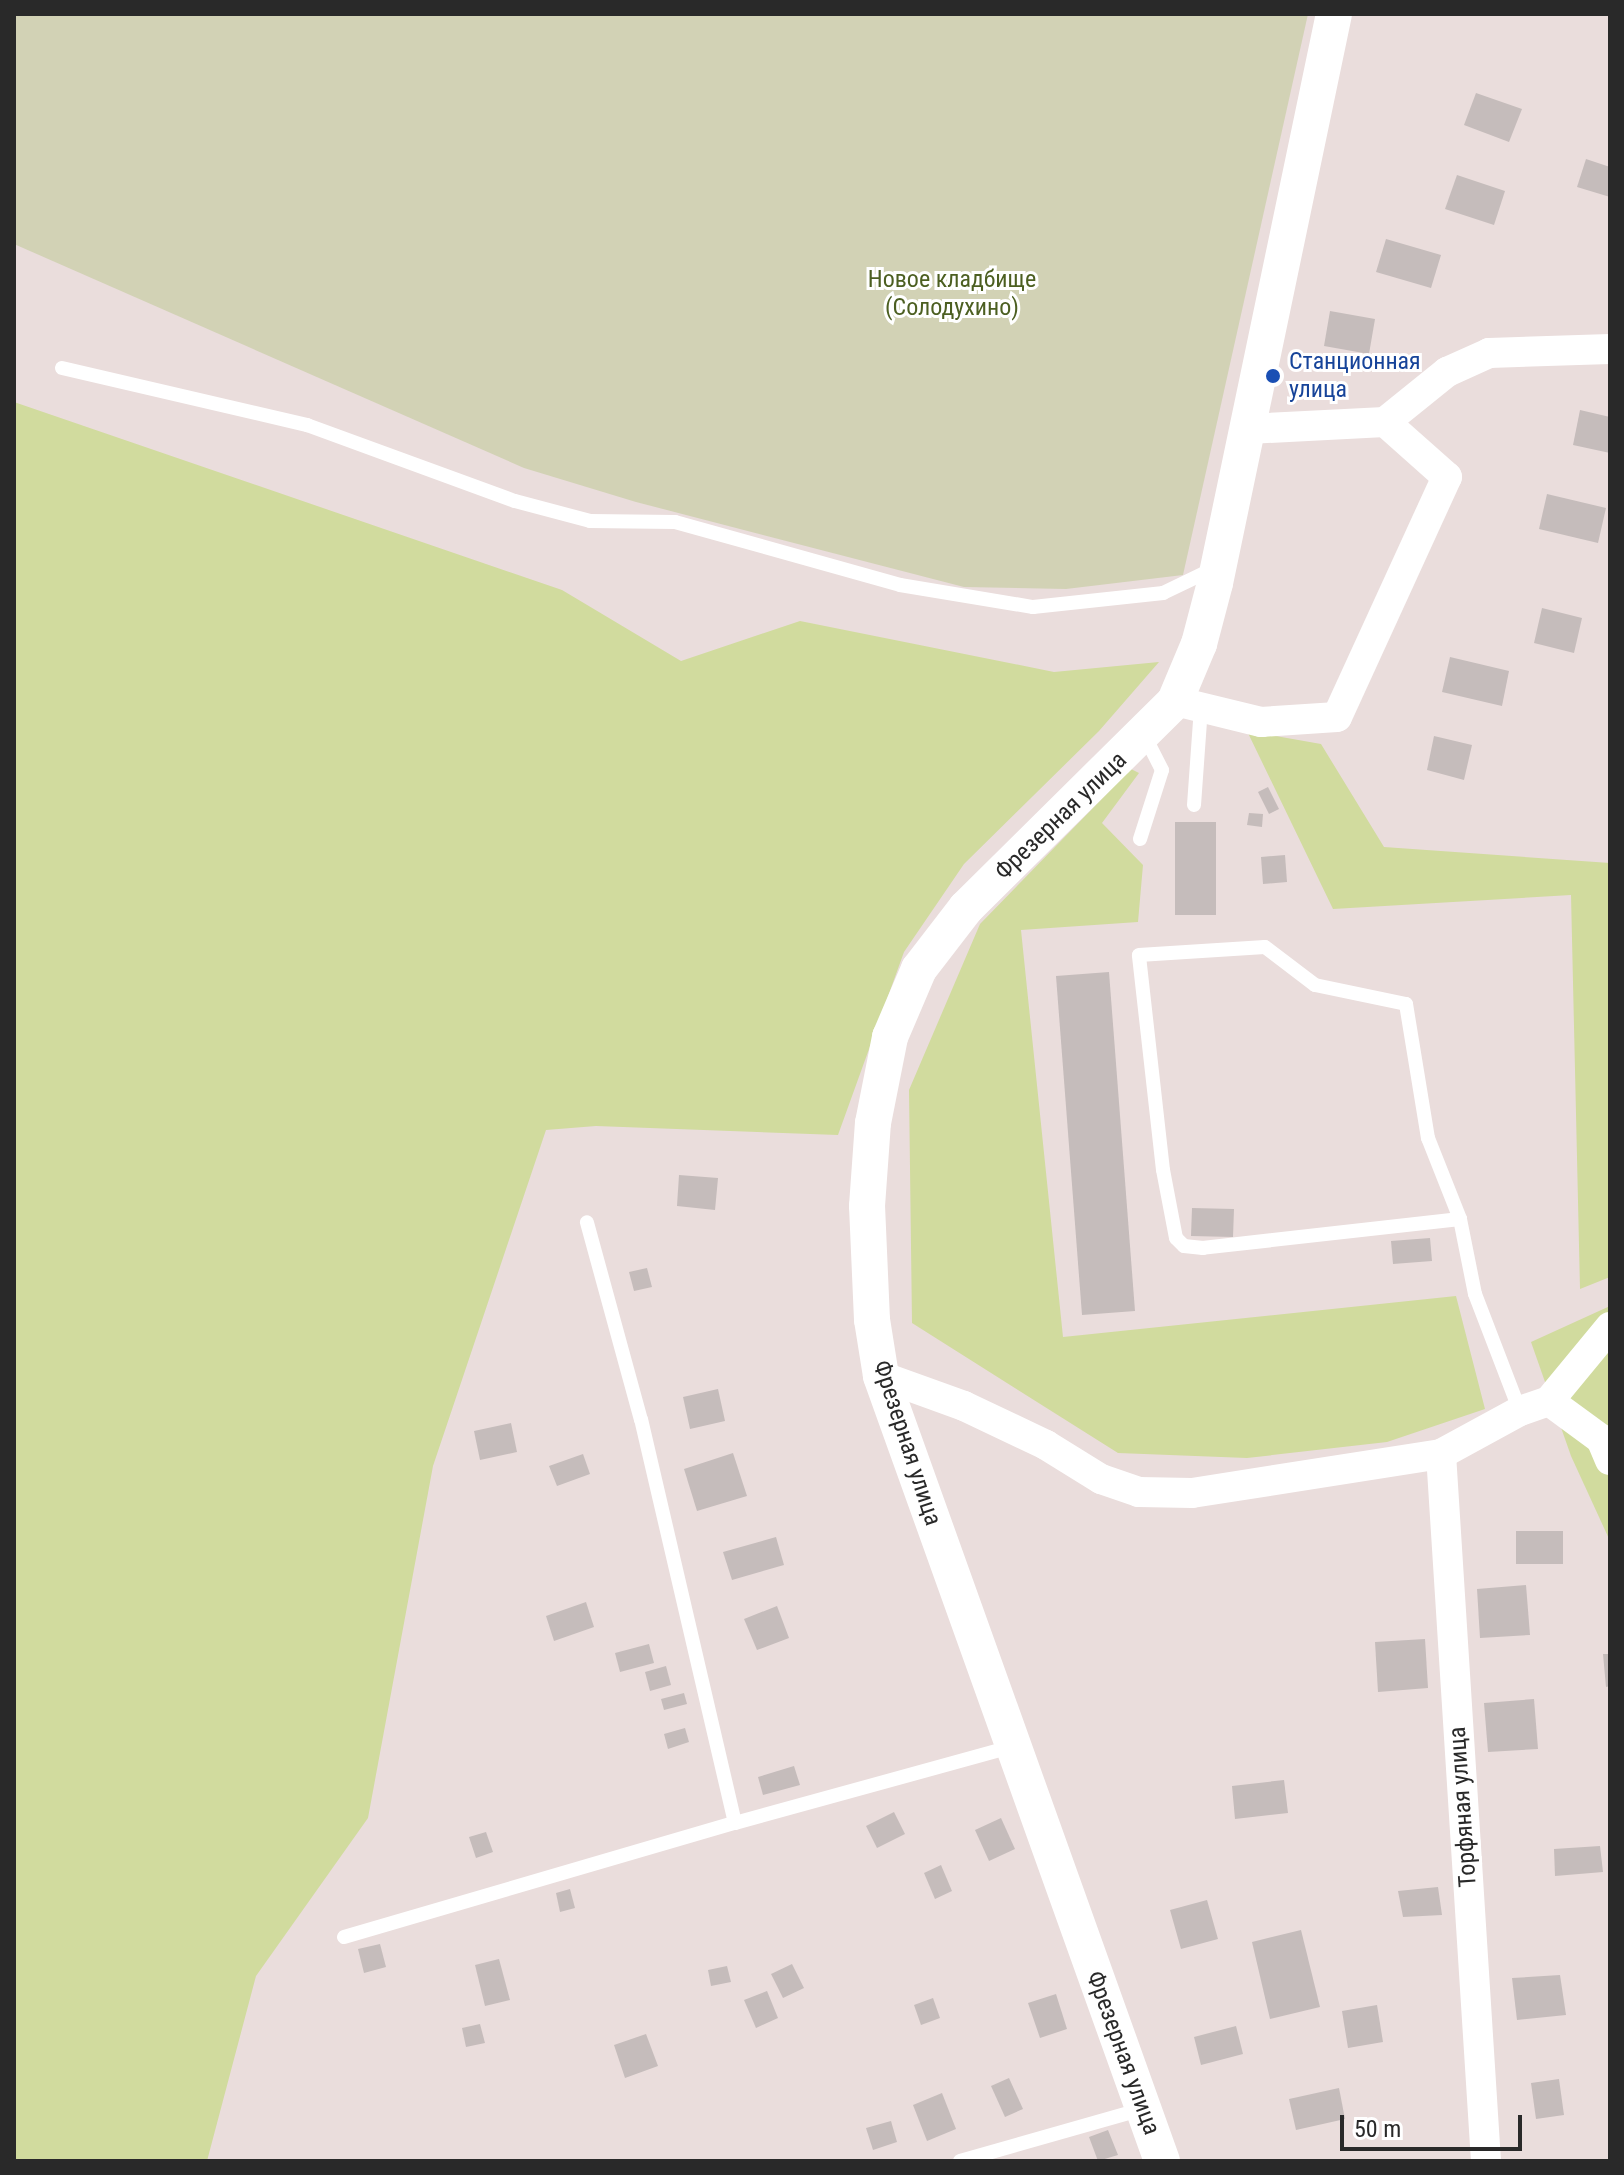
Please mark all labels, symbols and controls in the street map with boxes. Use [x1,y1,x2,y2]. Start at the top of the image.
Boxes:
park label: Новое кладбище (Солодухино) [868,266,1036,322]
place label: Станционная улица [1289,348,1421,404]
marker: Станционная улица [1264,367,1282,385]
street label: Фрезерная улица [989,746,1133,886]
street label: Фрезерная улица [867,1357,947,1529]
street label: Торфяная улица [1443,1726,1483,1888]
street label: Фрезерная улица [1080,1967,1166,2139]
scale bar [1344,2099,1526,2149]
text: 50 m [1354,2115,1401,2143]

